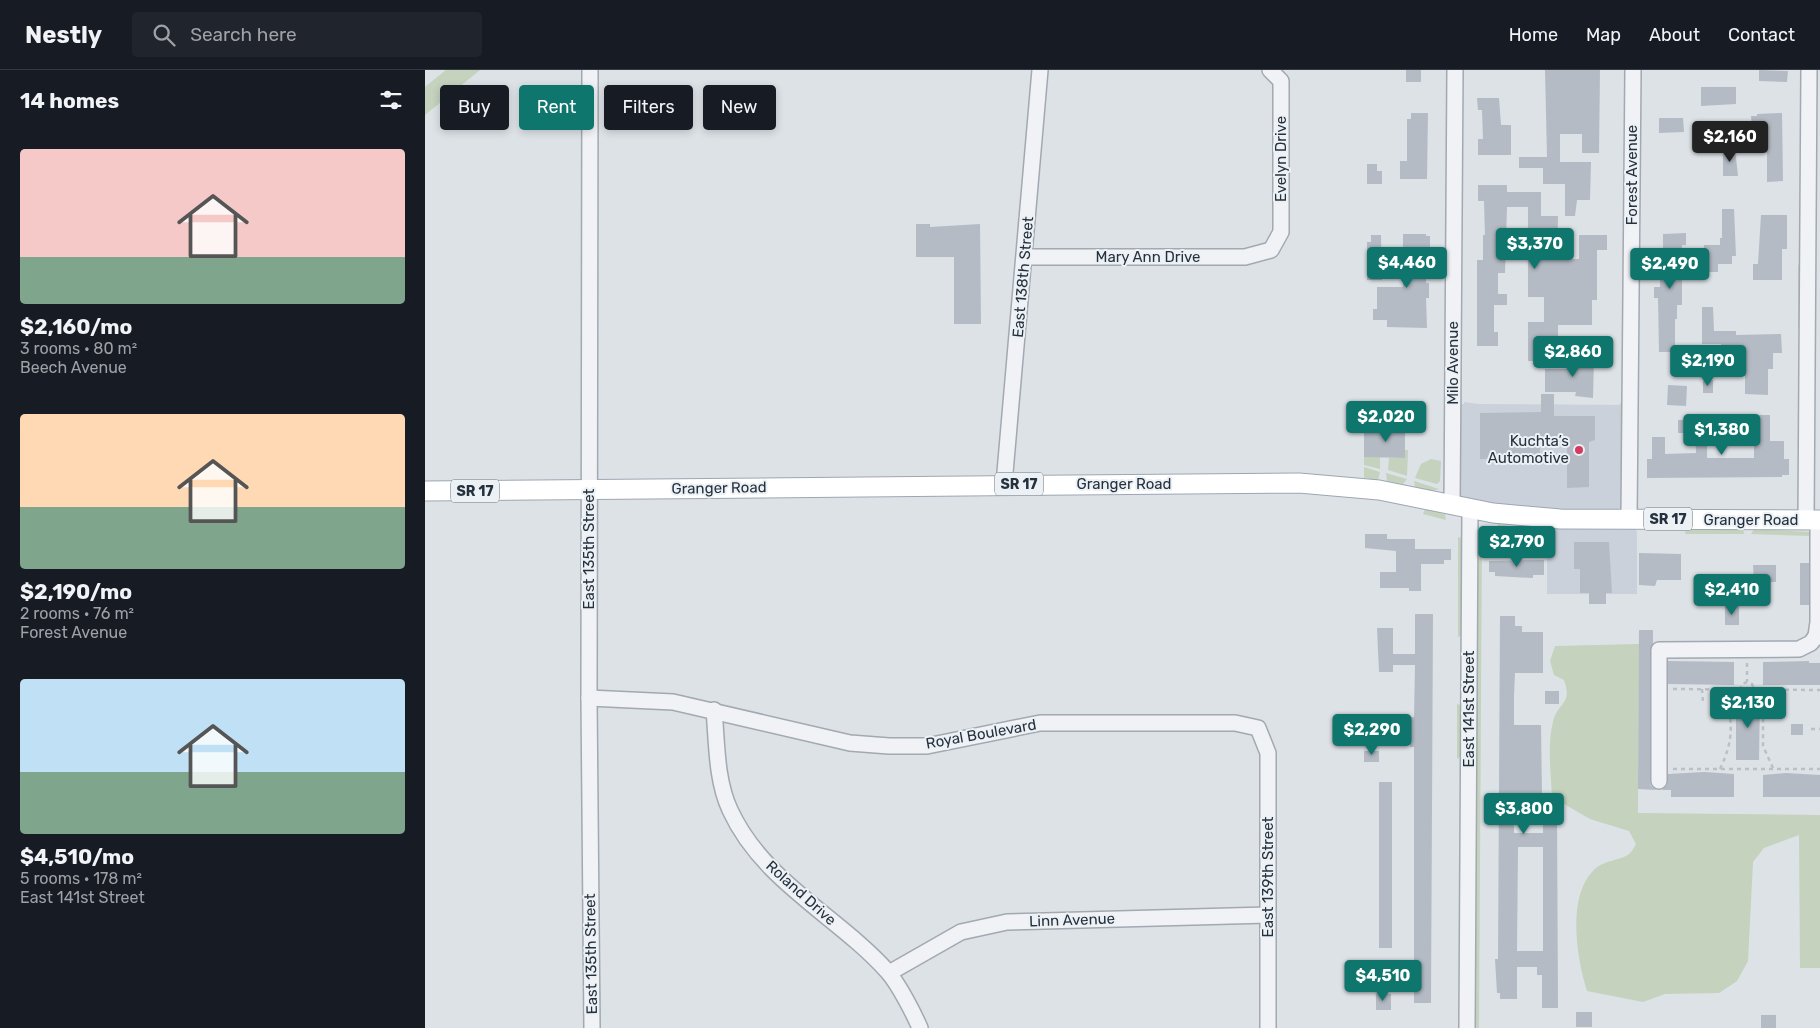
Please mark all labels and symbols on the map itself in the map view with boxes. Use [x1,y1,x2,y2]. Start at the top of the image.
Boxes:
street label: Evelyn Drive [1272,116,1290,202]
pin: $2,160 [1689,121,1771,163]
street label: Forest Avenue [1623,125,1641,225]
street label: East 138th Street [1009,216,1037,338]
pin: $3,370 [1494,228,1576,270]
pin: $4,460 [1366,246,1448,289]
street label: Mary Ann Drive [1095,248,1201,266]
pin: $2,490 [1629,248,1711,290]
street label: Milo Avenue [1444,321,1462,405]
pin: $2,860 [1532,336,1614,378]
pin: $2,190 [1667,344,1749,387]
pin: $2,020 [1345,400,1427,443]
pin: $1,380 [1681,414,1763,456]
place label: Kuchta’s Automotive [1488,432,1569,467]
marker: Kuchta’s Automotive [1573,444,1585,456]
road number: SR 17 [995,472,1043,496]
street label: Granger Road [1076,475,1172,493]
street label: Granger Road [671,478,767,498]
road number: SR 17 [451,480,499,502]
street label: East 135th Street [580,488,598,609]
road number: SR 17 [1644,508,1692,530]
street label: Granger Road [1703,511,1799,529]
pin: $2,790 [1476,526,1558,568]
pin: $2,410 [1691,574,1773,616]
street label: East 141st Street [1460,650,1478,767]
pin: $2,130 [1707,686,1789,729]
pin: $2,290 [1331,714,1413,756]
street label: Royal Boulevard [924,715,1038,753]
pin: $3,800 [1483,792,1565,835]
street label: East 139th Street [1259,816,1277,937]
street label: Roland Drive [762,857,840,929]
street label: East 135th Street [581,893,601,1015]
street label: Linn Avenue [1029,910,1115,930]
pin: $4,510 [1342,960,1424,1002]

